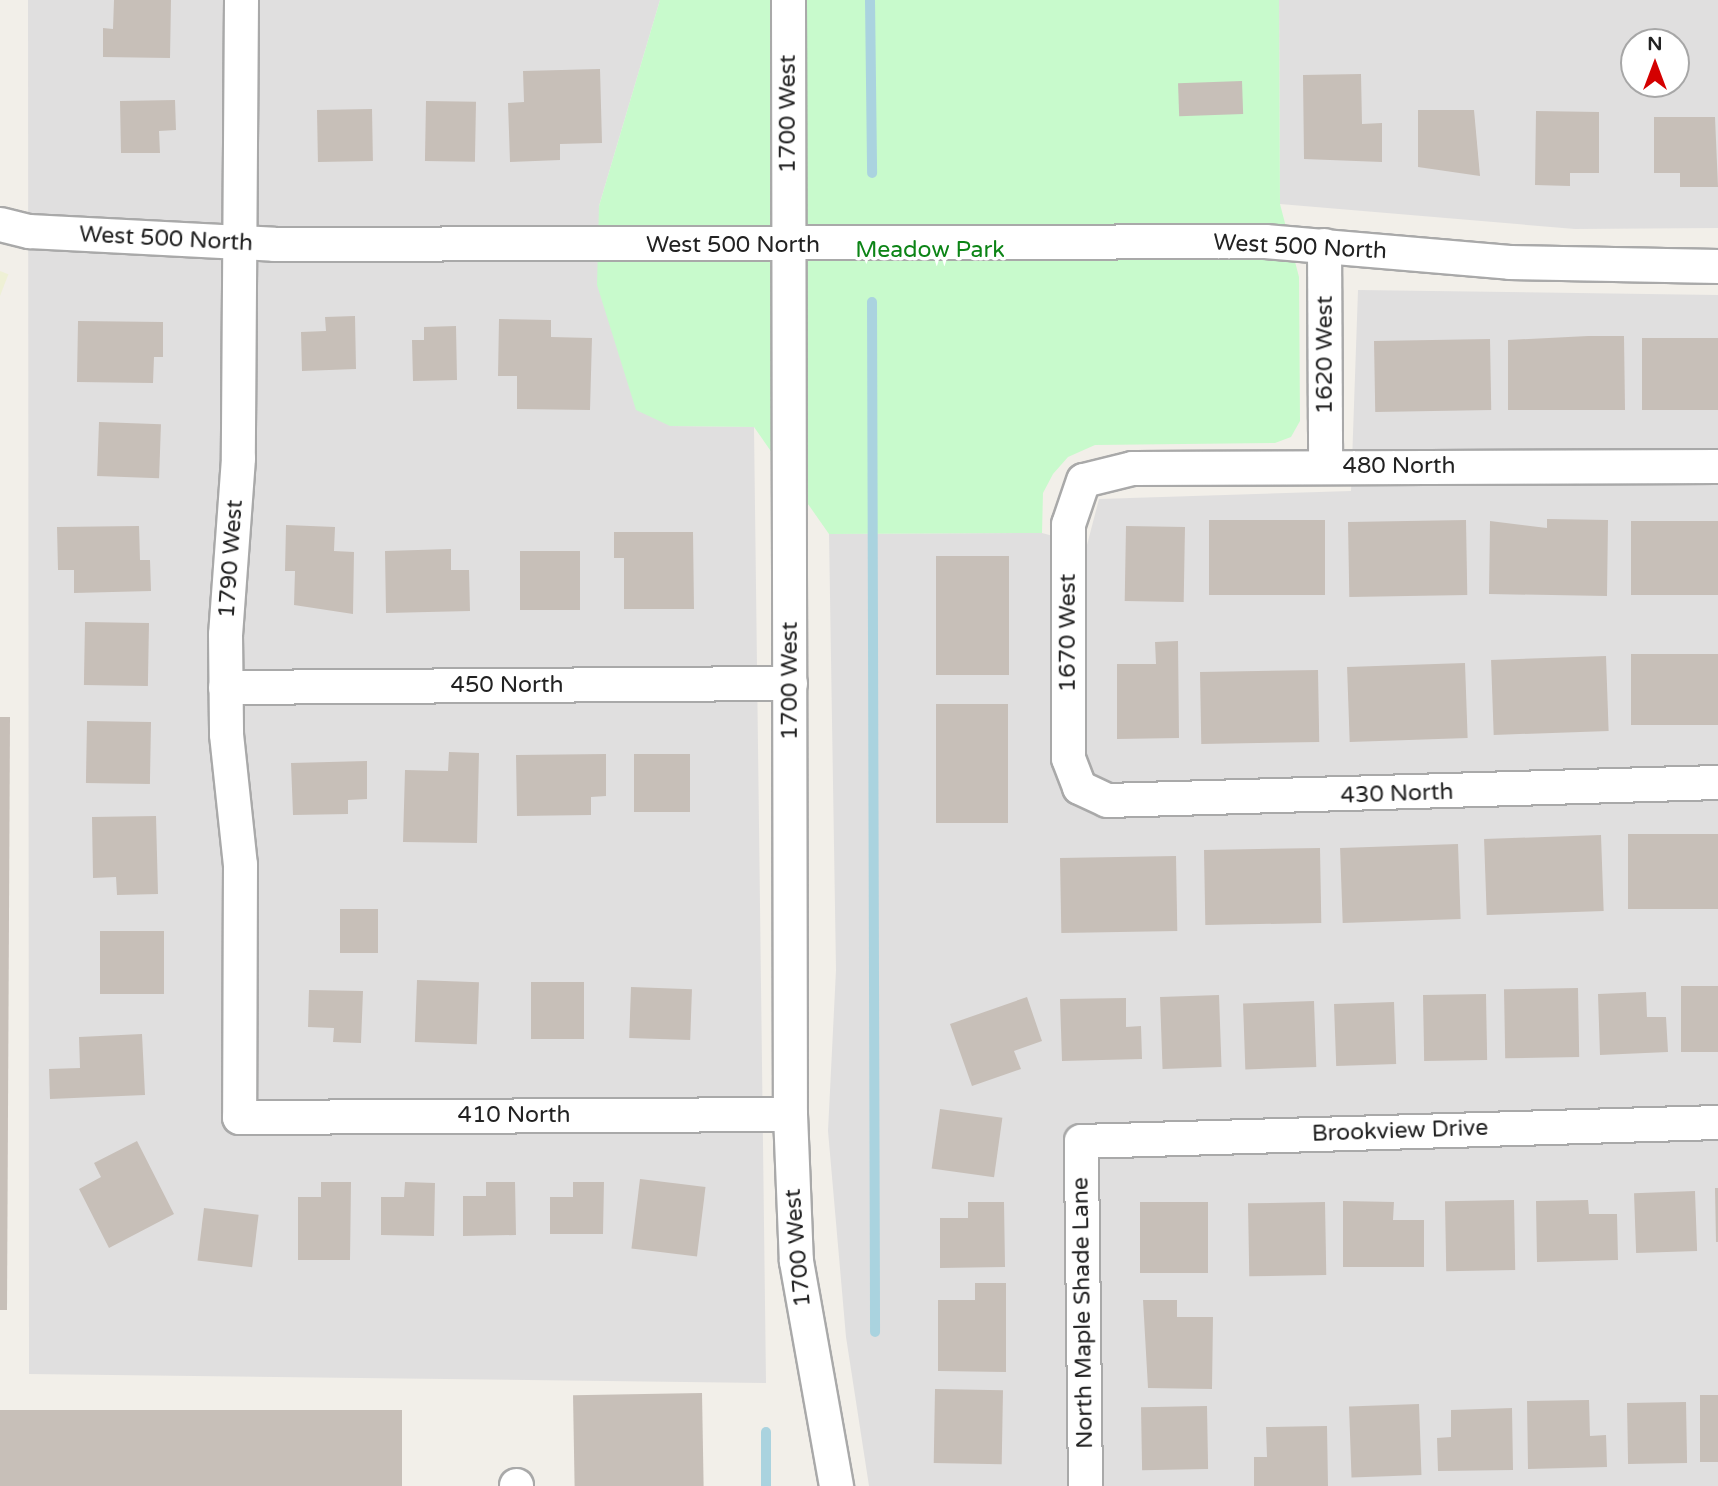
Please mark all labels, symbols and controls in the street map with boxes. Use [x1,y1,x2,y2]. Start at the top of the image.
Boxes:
north arrow [1620,28,1690,98]
text: N [1647,33,1663,55]
street label: 1700 West [774,55,802,173]
street label: West 500 North [78,221,254,257]
street label: West 500 North [1212,229,1388,265]
street label: West 500 North [646,231,820,259]
park label: Meadow Park [855,236,1005,264]
street label: 1620 West [1311,296,1339,414]
street label: 480 North [1342,452,1456,480]
street label: 1790 West [213,499,249,619]
street label: 1670 West [1054,574,1082,692]
street label: 1700 West [776,622,804,740]
street label: 450 North [450,671,564,699]
street label: 430 North [1340,778,1454,810]
street label: 410 North [457,1101,571,1129]
street label: Brookview Drive [1311,1114,1489,1148]
street label: North Maple Shade Lane [1067,1177,1099,1449]
street label: 1700 West [779,1188,817,1308]

